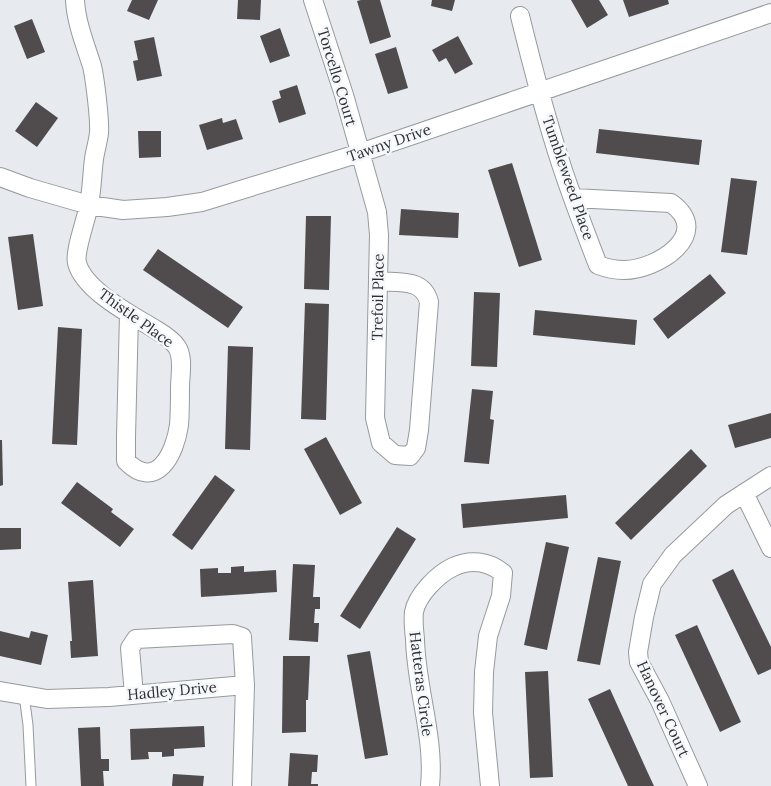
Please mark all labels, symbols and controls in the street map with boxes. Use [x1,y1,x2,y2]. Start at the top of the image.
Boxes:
street label: Torcello Court [314,26,361,128]
street label: Tumbleweed Place [538,113,599,243]
street label: Tawny Drive [345,119,433,166]
street label: Trefoil Place [367,253,388,341]
street label: Thistle Place [95,284,178,351]
street label: Hatteras Circle [406,630,437,737]
street label: Hanover Court [633,658,694,760]
street label: Hadley Drive [126,677,218,704]

